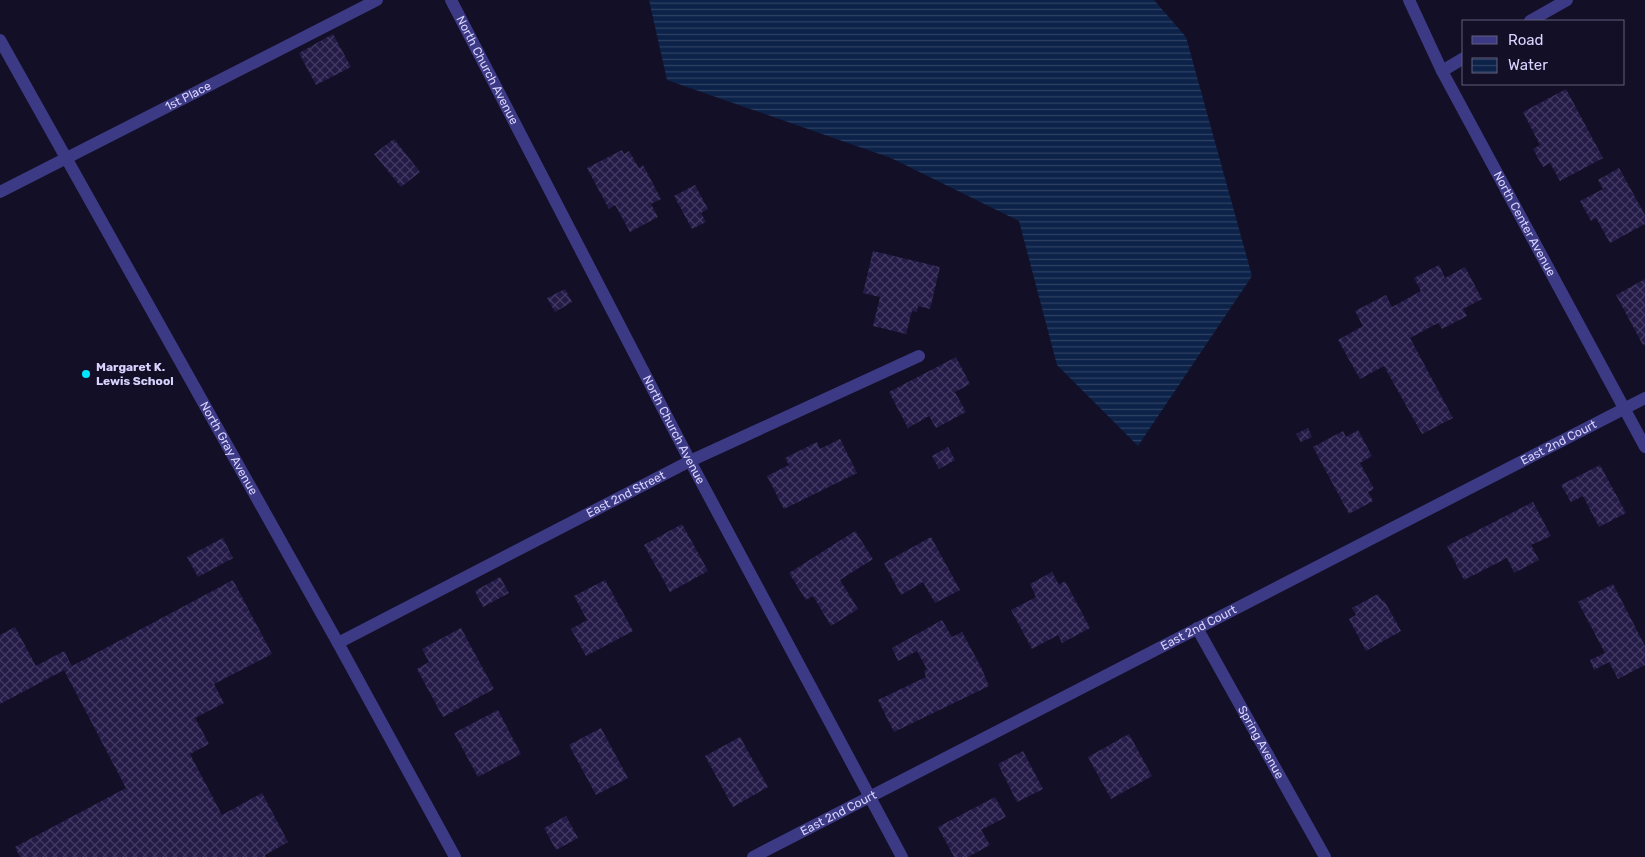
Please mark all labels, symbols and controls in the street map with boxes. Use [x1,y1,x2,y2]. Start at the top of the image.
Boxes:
street label: North Church Avenue [453,13,521,127]
legend [1462,20,1625,85]
text: Road [1508,31,1544,49]
text: Water [1508,56,1548,74]
street label: 1st Place [163,79,214,114]
street label: North Center Avenue [1491,169,1559,279]
place label: Margaret K. Lewis School [96,360,174,388]
marker: Margaret K. Lewis School [80,368,92,380]
street label: North Church Avenue [640,373,708,487]
street label: North Gray Avenue [197,399,261,498]
street label: East 2nd Court [1518,417,1599,468]
street label: East 2nd Street [584,468,668,520]
street label: East 2nd Court [1158,602,1239,653]
street label: Spring Avenue [1235,703,1287,781]
street label: East 2nd Court [798,788,879,838]

